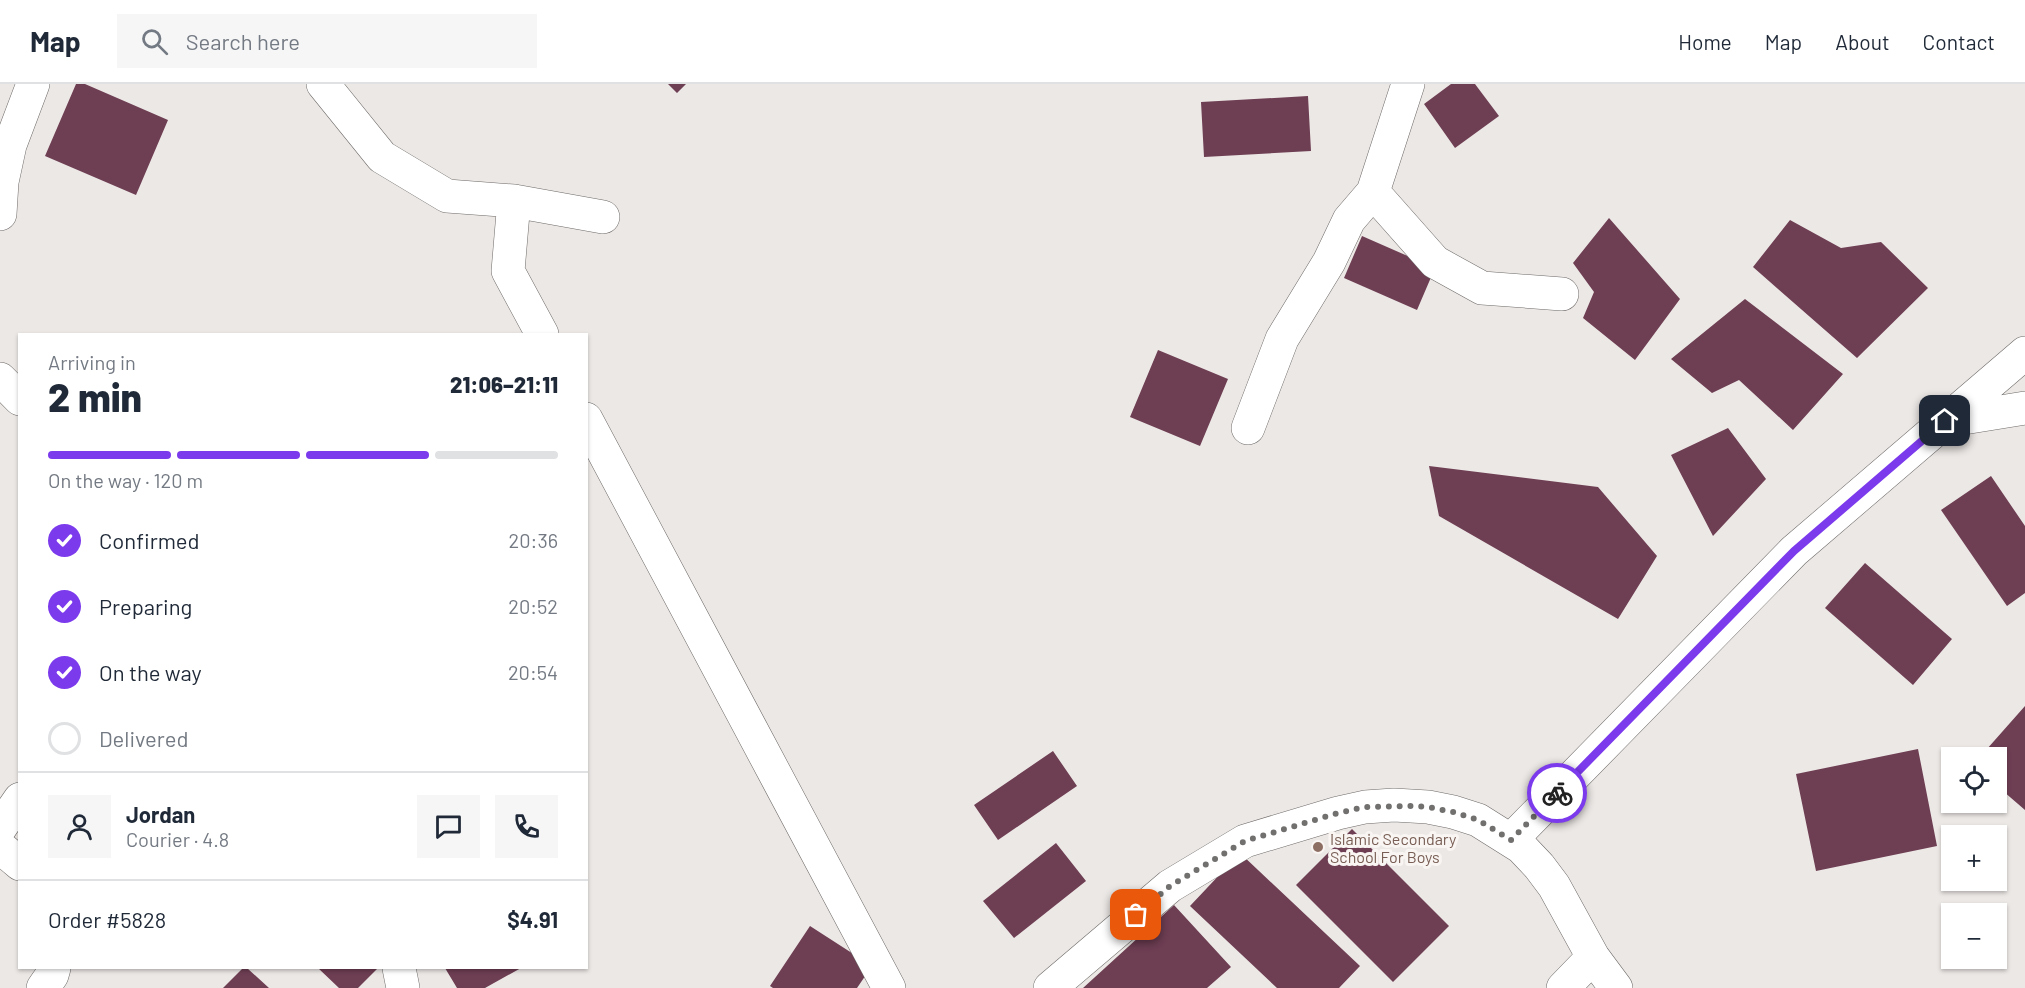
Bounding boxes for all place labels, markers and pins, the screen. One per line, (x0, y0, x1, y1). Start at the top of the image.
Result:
pin (1919, 395, 1970, 446)
place label: Islamic Secondary School For Boys (1330, 829, 1457, 866)
marker: Islamic Secondary School For Boys (1311, 840, 1325, 854)
pin (1110, 889, 1161, 940)

